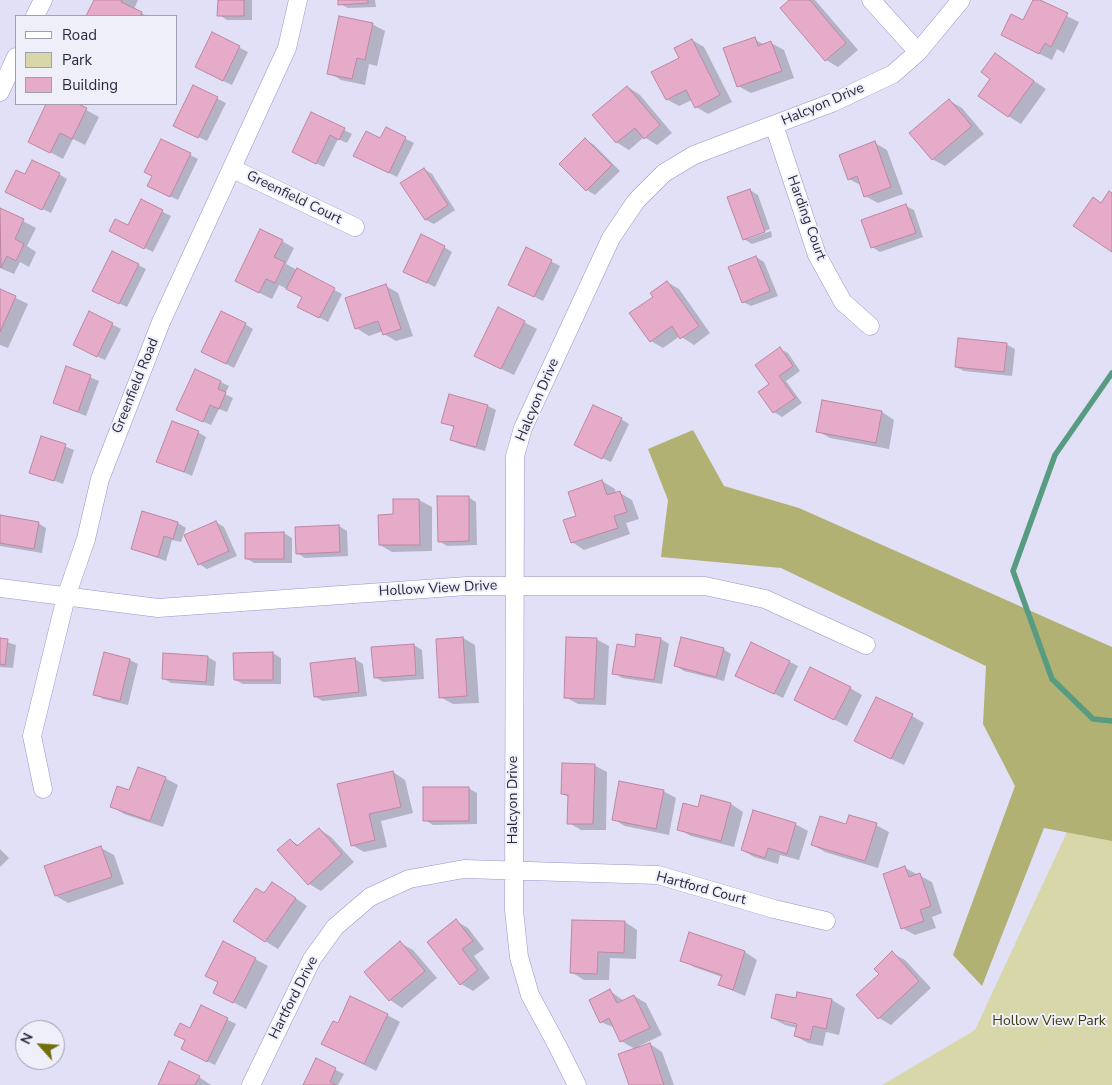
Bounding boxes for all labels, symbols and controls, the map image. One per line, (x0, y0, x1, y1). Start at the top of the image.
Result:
legend (15, 15, 178, 105)
text: Road (62, 25, 97, 45)
text: Park (62, 50, 92, 70)
text: Building (62, 75, 118, 95)
street label: Halcyon Drive (779, 80, 867, 130)
street label: Greenfield Court (244, 168, 344, 228)
street label: Harding Court (783, 173, 829, 263)
street label: Greenfield Road (109, 336, 163, 436)
street label: Halcyon Drive (513, 356, 563, 444)
street label: Hollow View Drive (378, 578, 498, 600)
street label: Halcyon Drive (506, 756, 522, 844)
street label: Hartford Court (654, 869, 748, 909)
street label: Hartford Drive (266, 954, 322, 1042)
park label: Hollow View Park (992, 1014, 1106, 1030)
north arrow (15, 1020, 65, 1070)
text: N (16, 1030, 38, 1048)

